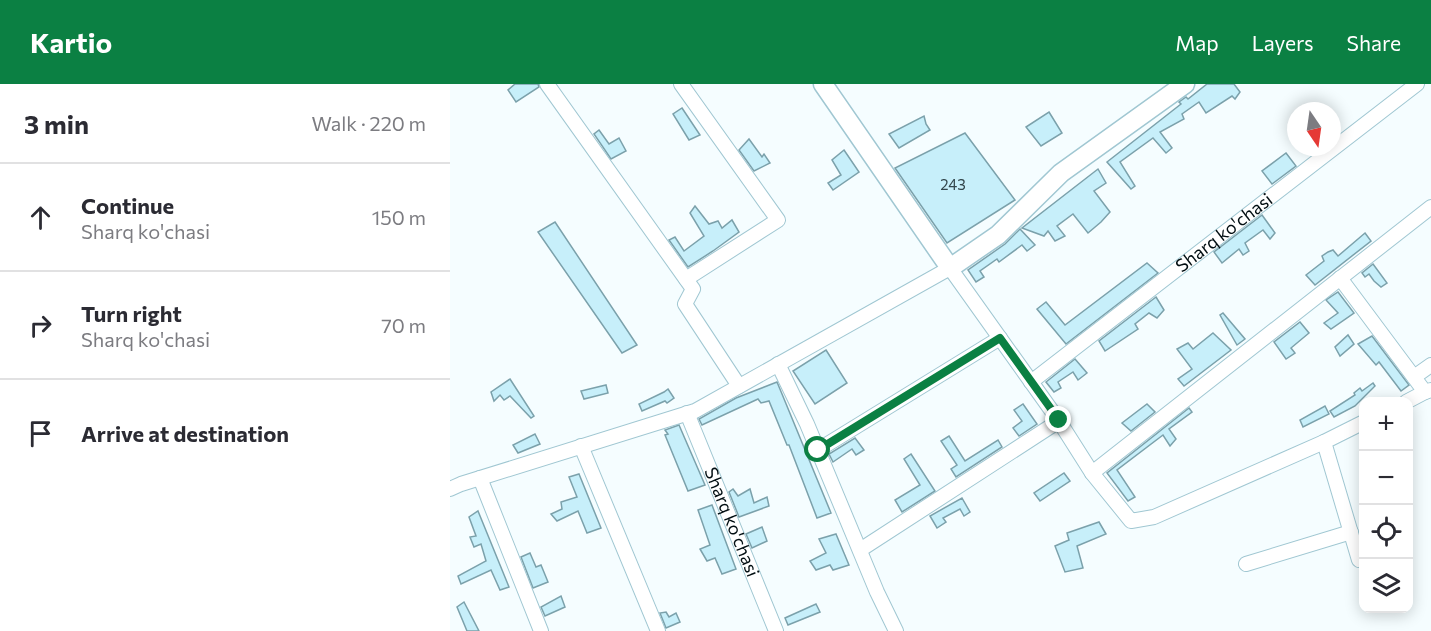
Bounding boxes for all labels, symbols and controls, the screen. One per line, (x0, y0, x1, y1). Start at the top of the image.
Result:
text: Kartio (30, 25, 112, 59)
text: Map (1175, 30, 1219, 55)
text: Layers (1252, 30, 1314, 55)
text: Share (1347, 30, 1401, 55)
north arrow (1287, 102, 1341, 156)
text: 3 min (24, 108, 89, 139)
text: Walk · 220 m (311, 111, 426, 135)
house number: 243 (940, 175, 966, 193)
street label: Sharq ko'chasi (1171, 188, 1276, 276)
text: Continue (81, 192, 174, 219)
icon: ahead (24, 201, 57, 234)
text: 150 m (372, 205, 426, 229)
text: Sharq ko'chasi (81, 219, 210, 243)
text: Turn right (81, 300, 182, 327)
icon: right (24, 309, 57, 342)
text: 70 m (381, 313, 426, 337)
text: Sharq ko'chasi (81, 327, 210, 351)
map controls (1359, 397, 1413, 613)
button: + (1359, 397, 1413, 451)
route end (1045, 406, 1071, 432)
icon: arrive (24, 417, 57, 450)
text: Arrive at destination (81, 420, 289, 447)
route start (804, 436, 830, 462)
button: − (1359, 451, 1413, 505)
street label: Sharq ko'chasi (700, 464, 765, 580)
button: locate (1359, 505, 1413, 559)
button: layers (1359, 559, 1413, 613)

